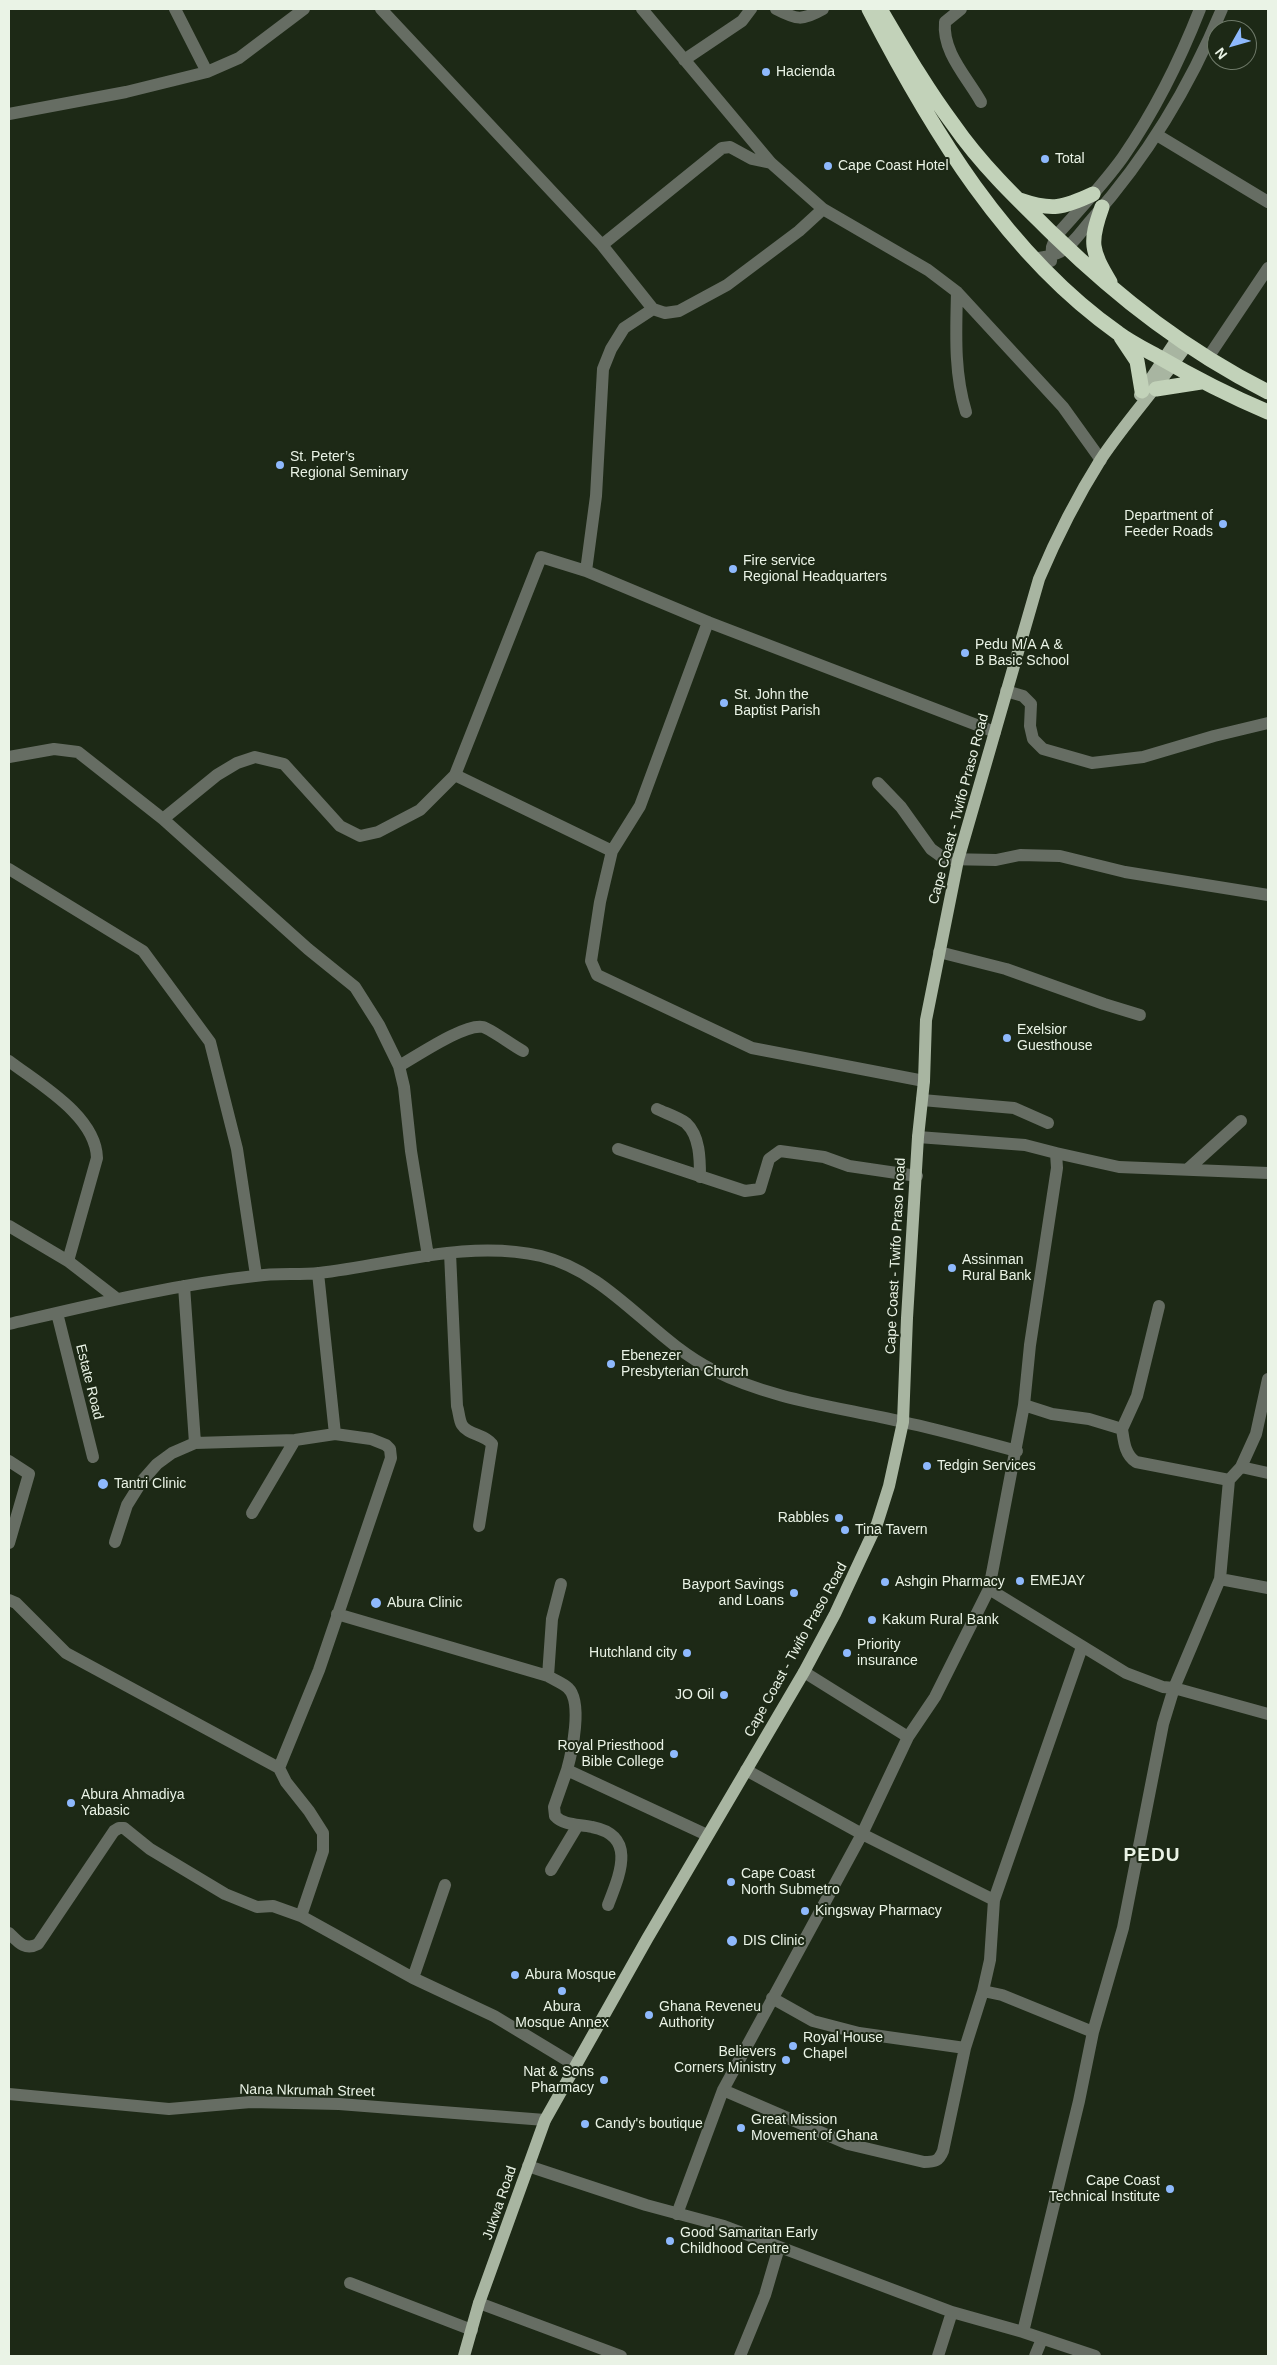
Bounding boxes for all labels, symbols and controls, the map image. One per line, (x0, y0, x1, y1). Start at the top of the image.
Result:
north arrow (1207, 20, 1257, 70)
text: N (1212, 45, 1230, 63)
place label: Hacienda (776, 64, 835, 80)
marker: Hacienda (760, 66, 772, 78)
place label: Total (1055, 151, 1085, 167)
marker: Total (1039, 153, 1051, 165)
place label: Cape Coast Hotel (838, 158, 949, 174)
marker: Cape Coast Hotel (822, 160, 834, 172)
place label: St. Peter’s Regional Seminary (290, 449, 408, 482)
marker: St. Peter’s Regional Seminary (274, 459, 286, 471)
place label: Department of Feeder Roads (1124, 508, 1213, 540)
marker: Department of Feeder Roads (1217, 518, 1229, 530)
place label: Fire service Regional Headquarters (743, 553, 887, 586)
marker: Fire service Regional Headquarters (727, 563, 739, 575)
place label: Pedu M/A A & B Basic School (975, 637, 1069, 670)
marker: Pedu M/A A & B Basic School (959, 647, 971, 659)
place label: St. John the Baptist Parish (734, 687, 820, 720)
marker: St. John the Baptist Parish (718, 697, 730, 709)
street label: Cape Coast - Twifo Praso Road (925, 712, 993, 906)
place label: Exelsior Guesthouse (1017, 1022, 1092, 1054)
marker: Exelsior Guesthouse (1001, 1032, 1013, 1044)
street label: Cape Coast - Twifo Praso Road (882, 1157, 910, 1355)
place label: Assinman Rural Bank (962, 1252, 1031, 1284)
marker: Assinman Rural Bank (946, 1262, 958, 1274)
street label: Estate Road (72, 1343, 106, 1421)
place label: Ebenezer Presbyterian Church (621, 1348, 749, 1380)
marker: Ebenezer Presbyterian Church (605, 1358, 617, 1370)
place label: Tedgin Services (937, 1458, 1036, 1474)
marker: Tedgin Services (921, 1460, 933, 1472)
place label: Tantri Clinic (114, 1476, 186, 1492)
marker: Tantri Clinic (96, 1477, 110, 1491)
place label: Rabbles (778, 1510, 829, 1526)
marker: Rabbles (833, 1512, 845, 1524)
place label: Tina Tavern (855, 1522, 928, 1538)
marker: Tina Tavern (839, 1524, 851, 1536)
street label: Cape Coast - Twifo Praso Road (741, 1560, 851, 1740)
place label: EMEJAY (1030, 1573, 1085, 1589)
place label: Ashgin Pharmacy (895, 1574, 1005, 1590)
marker: EMEJAY (1014, 1575, 1026, 1587)
marker: Ashgin Pharmacy (879, 1576, 891, 1588)
place label: Bayport Savings and Loans (682, 1577, 784, 1610)
marker: Bayport Savings and Loans (788, 1587, 800, 1599)
place label: Abura Clinic (387, 1595, 462, 1611)
marker: Abura Clinic (369, 1596, 383, 1610)
place label: Kakum Rural Bank (882, 1612, 999, 1628)
marker: Kakum Rural Bank (866, 1614, 878, 1626)
place label: Priority insurance (857, 1637, 918, 1670)
place label: Hutchland city (589, 1645, 677, 1661)
marker: Hutchland city (681, 1647, 693, 1659)
marker: Priority insurance (841, 1647, 853, 1659)
place label: JO Oil (675, 1687, 714, 1703)
marker: JO Oil (718, 1689, 730, 1701)
place label: Royal Priesthood Bible College (557, 1738, 664, 1770)
marker: Royal Priesthood Bible College (668, 1748, 680, 1760)
place label: Abura Ahmadiya Yabasic (81, 1787, 185, 1820)
marker: Abura Ahmadiya Yabasic (65, 1797, 77, 1809)
district label: PEDU (1123, 1845, 1181, 1867)
place label: Cape Coast North Submetro (741, 1866, 840, 1898)
marker: Cape Coast North Submetro (725, 1876, 737, 1888)
place label: Kingsway Pharmacy (815, 1903, 942, 1919)
marker: Kingsway Pharmacy (799, 1905, 811, 1917)
place label: DIS Clinic (743, 1933, 804, 1949)
marker: DIS Clinic (725, 1934, 739, 1948)
place label: Abura Mosque (525, 1967, 616, 1983)
marker: Abura Mosque (509, 1969, 521, 1981)
marker: Abura Mosque Annex (556, 1985, 568, 1997)
place label: Abura Mosque Annex (515, 1999, 609, 2031)
place label: Ghana Reveneu Authority (659, 1999, 761, 2031)
marker: Ghana Reveneu Authority (643, 2009, 655, 2021)
place label: Royal House Chapel (803, 2030, 883, 2062)
marker: Royal House Chapel (787, 2040, 799, 2052)
place label: Believers Corners Ministry (674, 2044, 776, 2076)
marker: Believers Corners Ministry (780, 2054, 792, 2066)
place label: Nat & Sons Pharmacy (523, 2064, 594, 2096)
marker: Nat & Sons Pharmacy (598, 2074, 610, 2086)
street label: Nana Nkrumah Street (239, 2081, 375, 2101)
place label: Great Mission Movement of Ghana (751, 2112, 878, 2144)
place label: Candy's boutique (595, 2116, 703, 2132)
marker: Candy's boutique (579, 2118, 591, 2130)
marker: Great Mission Movement of Ghana (735, 2122, 747, 2134)
street label: Jukwa Road (480, 2164, 520, 2242)
place label: Cape Coast Technical Institute (1049, 2173, 1160, 2206)
marker: Cape Coast Technical Institute (1164, 2183, 1176, 2195)
place label: Good Samaritan Early Childhood Centre (680, 2225, 818, 2258)
marker: Good Samaritan Early Childhood Centre (664, 2235, 676, 2247)

